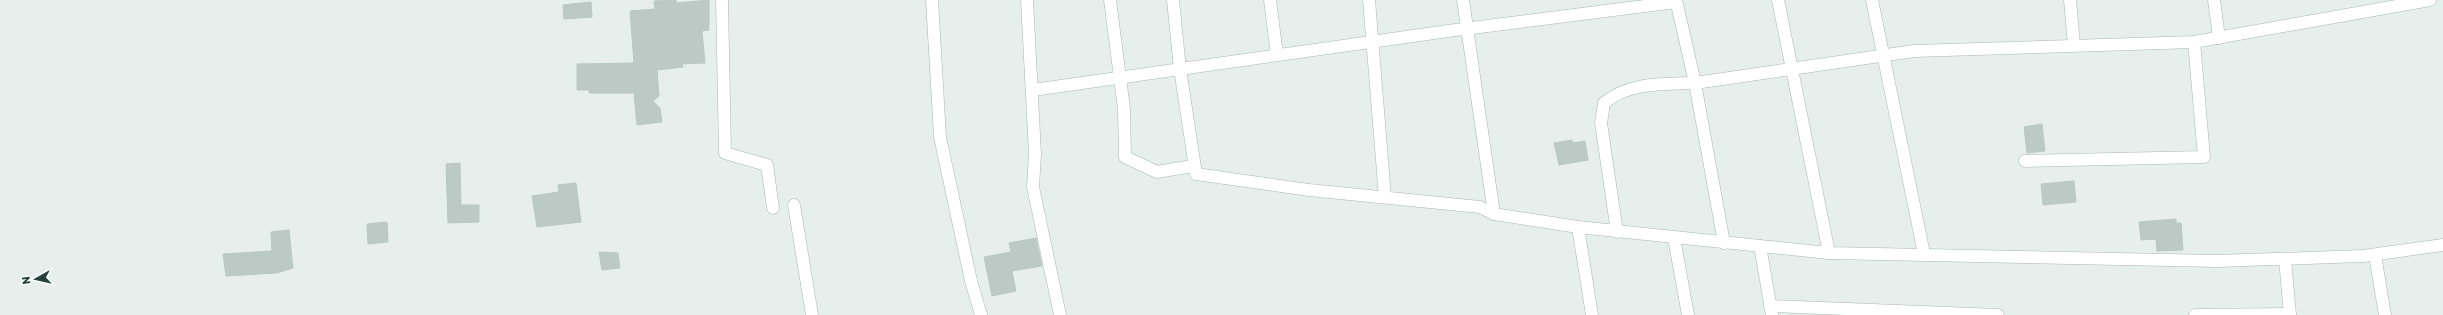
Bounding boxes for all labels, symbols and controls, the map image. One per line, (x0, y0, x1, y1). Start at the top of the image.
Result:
north arrow (16, 259, 56, 299)
text: N (20, 275, 34, 285)

